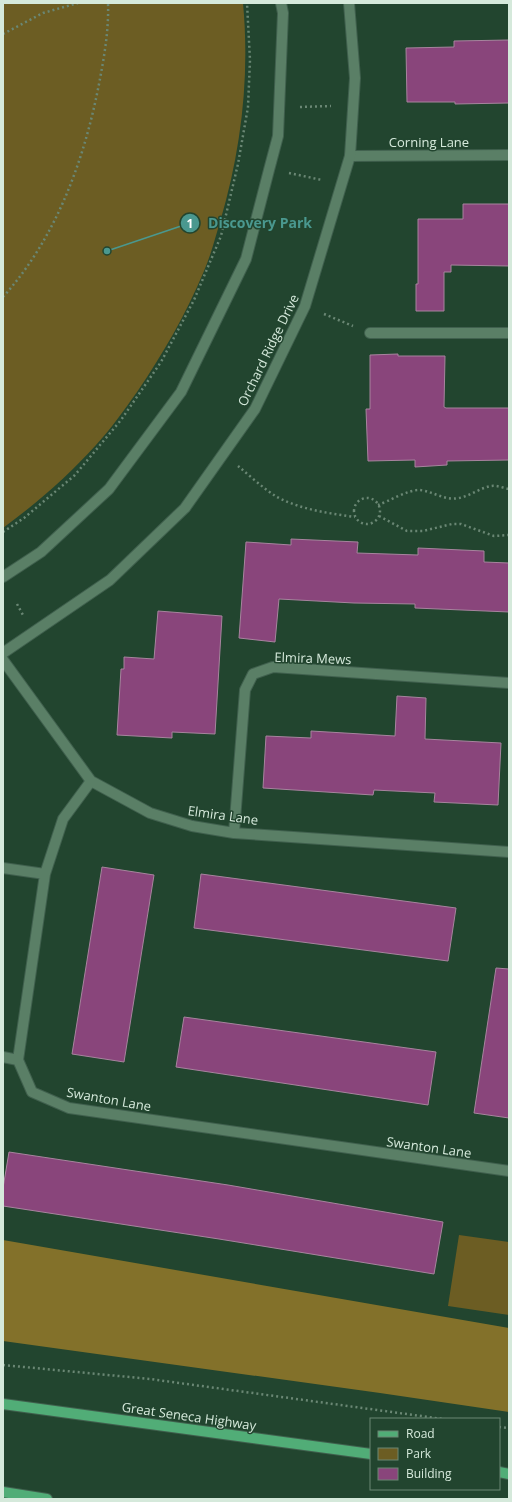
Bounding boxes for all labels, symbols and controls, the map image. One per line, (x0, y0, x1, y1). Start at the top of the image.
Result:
street label: Corning Lane (389, 133, 469, 151)
callout: Discovery Park (180, 210, 320, 236)
text: Discovery Park (208, 213, 312, 232)
text: 1 (187, 215, 193, 232)
street label: Orchard Ridge Drive (233, 291, 303, 409)
street label: Elmira Mews (274, 648, 352, 668)
street label: Elmira Lane (187, 801, 259, 829)
street label: Swanton Lane (65, 1083, 153, 1115)
street label: Swanton Lane (385, 1132, 473, 1162)
street label: Great Seneca Highway (121, 1398, 258, 1434)
legend (370, 1418, 500, 1490)
text: Road (406, 1425, 435, 1442)
text: Park (406, 1445, 432, 1462)
text: Building (406, 1465, 452, 1482)

